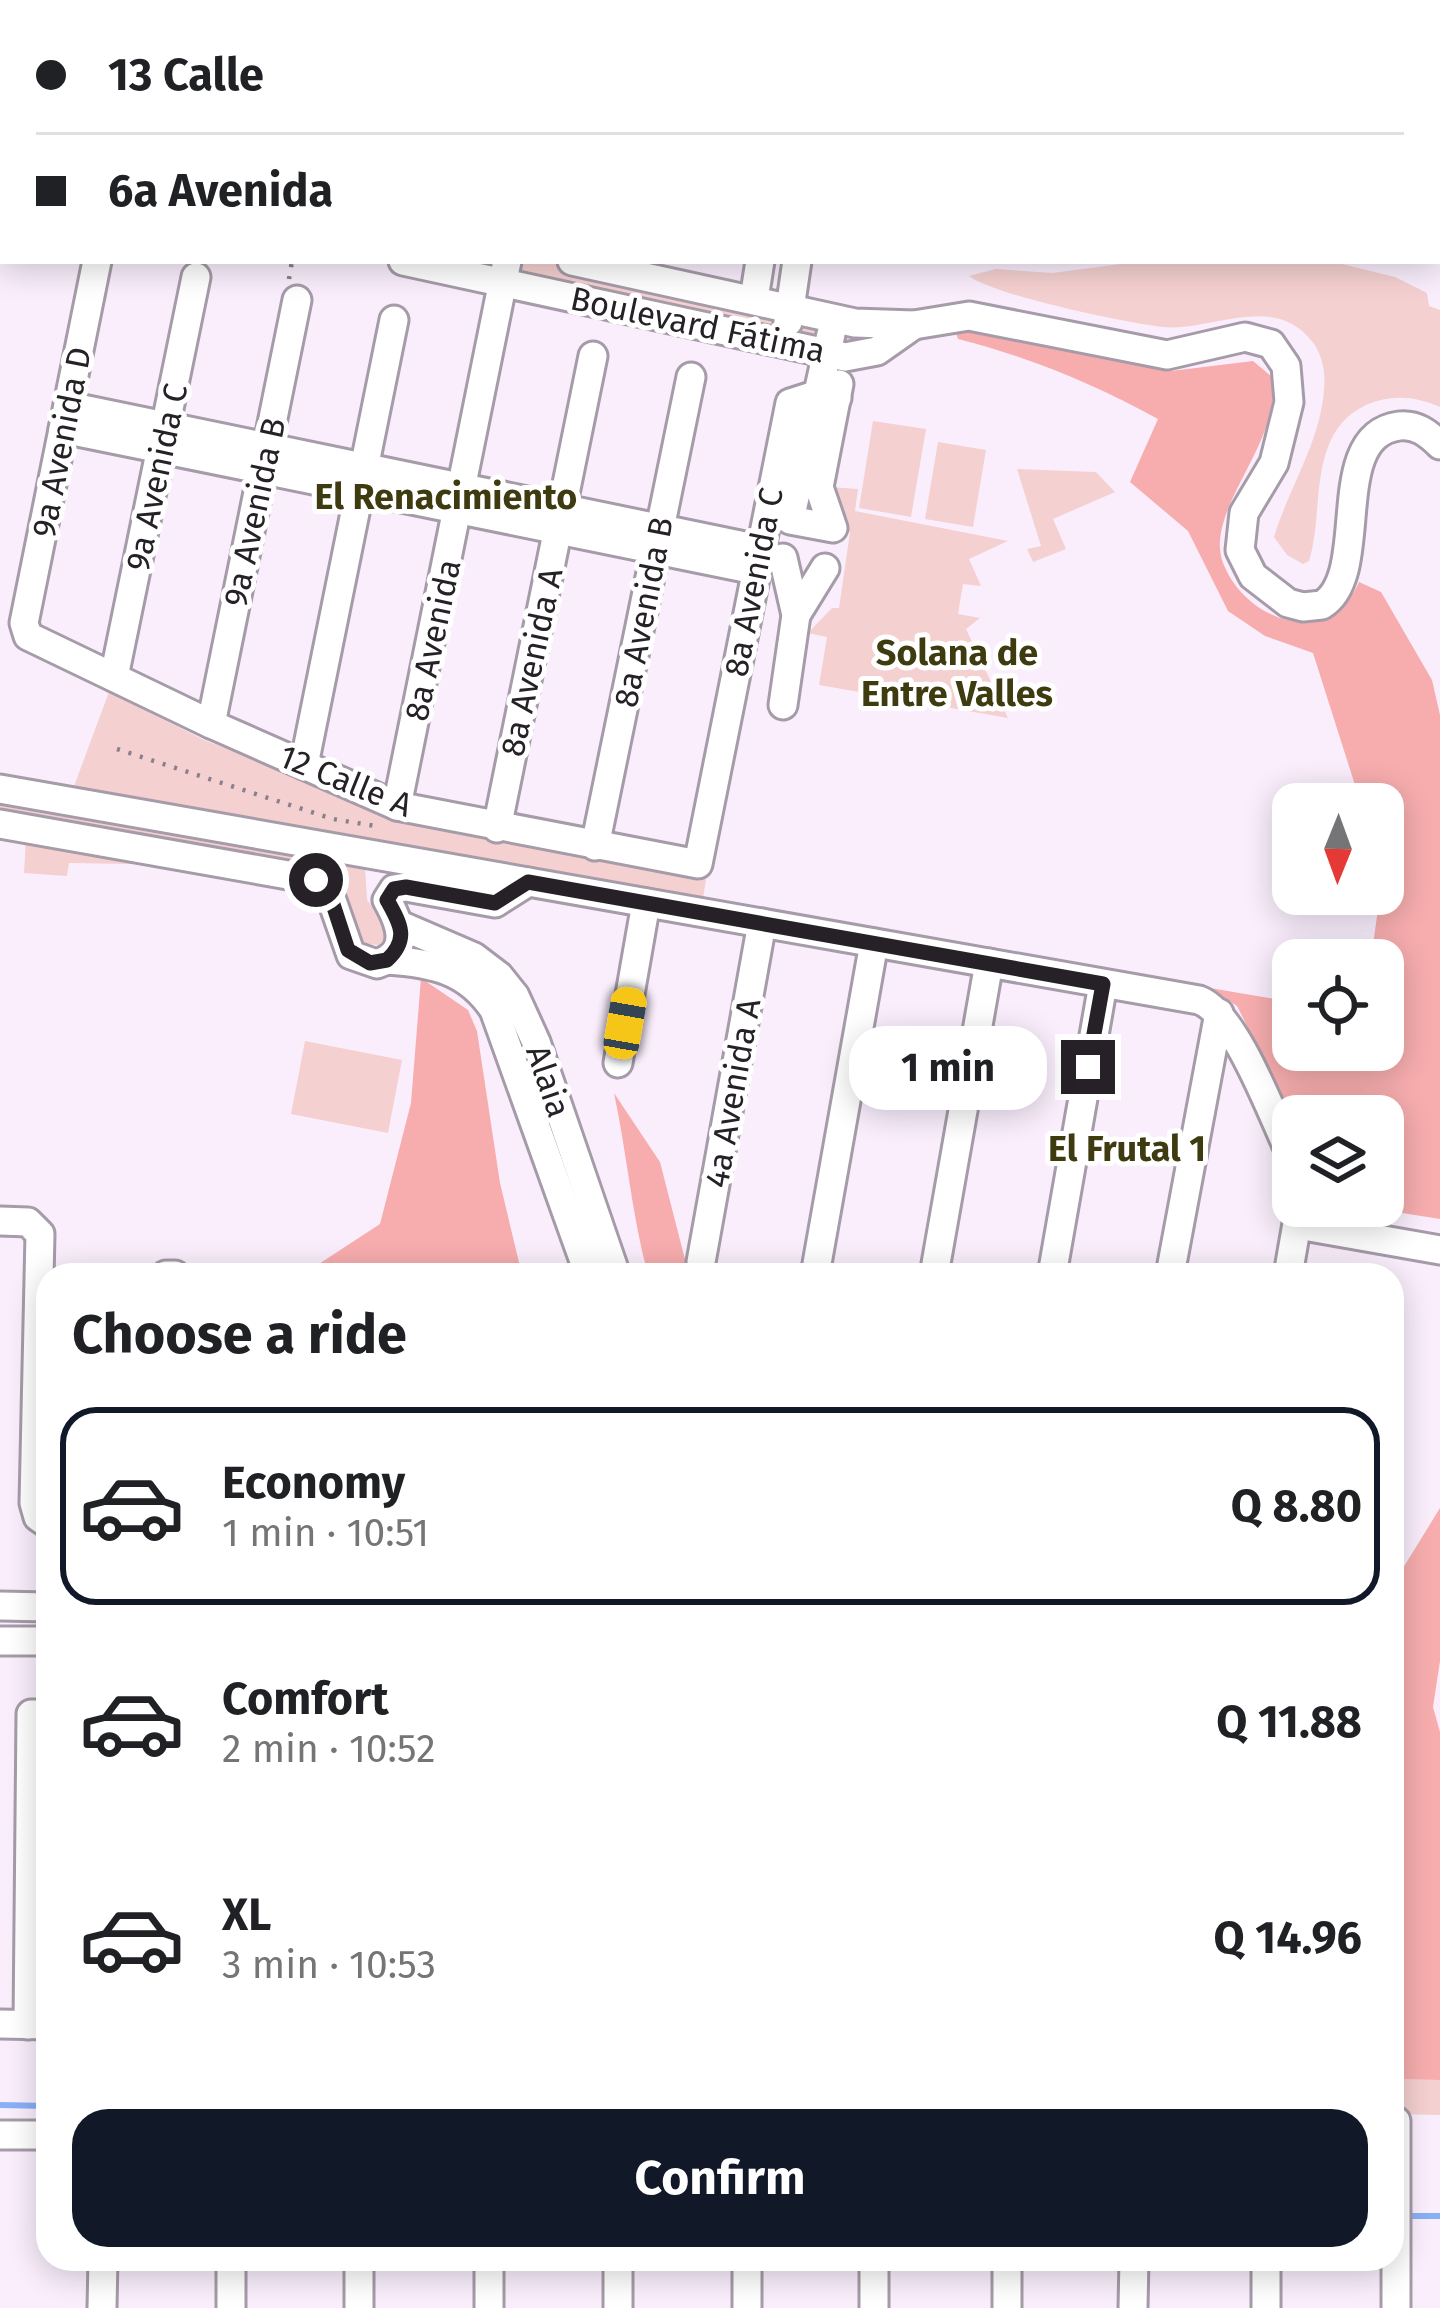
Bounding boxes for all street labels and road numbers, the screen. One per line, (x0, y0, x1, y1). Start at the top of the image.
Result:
street label: Boulevard Fátima (567, 278, 829, 372)
street label: 9a Avenida D (24, 344, 100, 541)
street label: 9a Avenida C (118, 380, 196, 574)
street label: 9a Avenida B (215, 414, 294, 610)
street label: 8a Avenida C (716, 484, 792, 680)
street label: 8a Avenida B (606, 514, 682, 711)
street label: 8a Avenida (396, 556, 470, 725)
street label: 8a Avenida A (492, 564, 572, 760)
street label: 12 Calle A (273, 736, 418, 826)
street label: 4a Avenida A (697, 995, 769, 1191)
street label: Alaia (517, 1040, 579, 1123)

